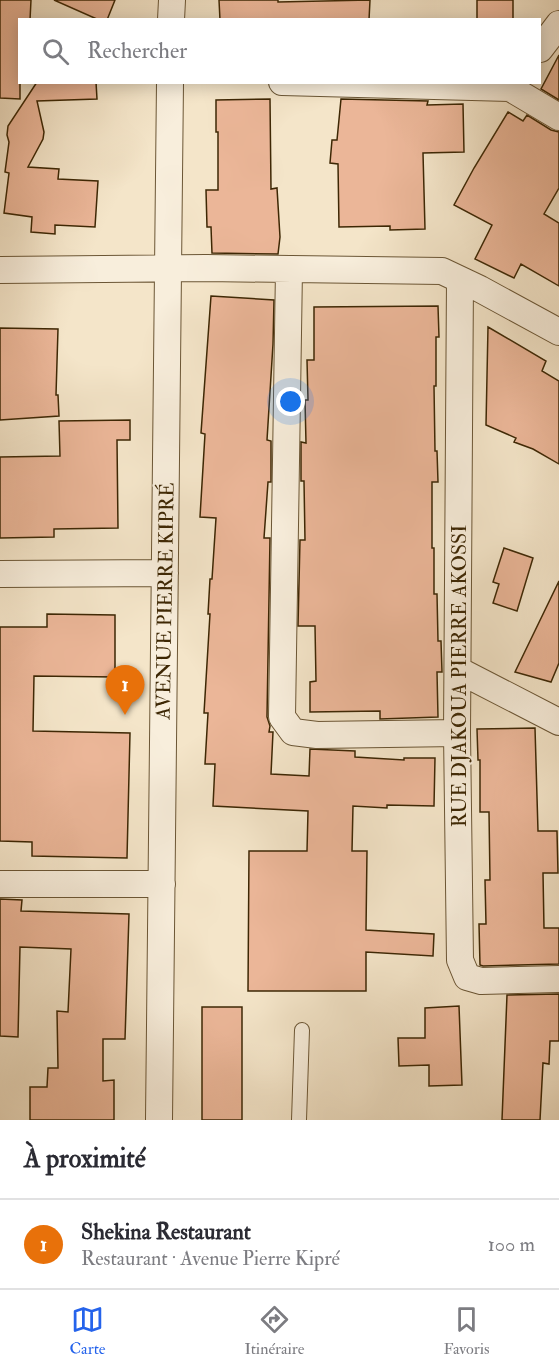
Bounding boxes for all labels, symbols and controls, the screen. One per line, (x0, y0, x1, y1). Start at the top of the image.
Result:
search box (18, 18, 541, 84)
icon: search (39, 35, 72, 68)
text: Rechercher (87, 37, 187, 65)
your location (276, 387, 305, 416)
street label: AVENUE PIERRE KIPRÉ (149, 482, 180, 721)
street label: RUE DJAKOUA PIERRE AKOSSI (447, 525, 472, 827)
pin: 1 (106, 666, 144, 715)
text: À proximité (24, 1143, 146, 1175)
text: Shekina Restaurant (81, 1218, 251, 1246)
text: 1 (40, 1232, 47, 1257)
text: 100 m (488, 1232, 535, 1257)
text: Restaurant · Avenue Pierre Kipré (81, 1246, 340, 1271)
tab: Carte (69, 1303, 106, 1359)
tab: Itinéraire (244, 1303, 304, 1359)
tab: Favoris (443, 1303, 490, 1359)

